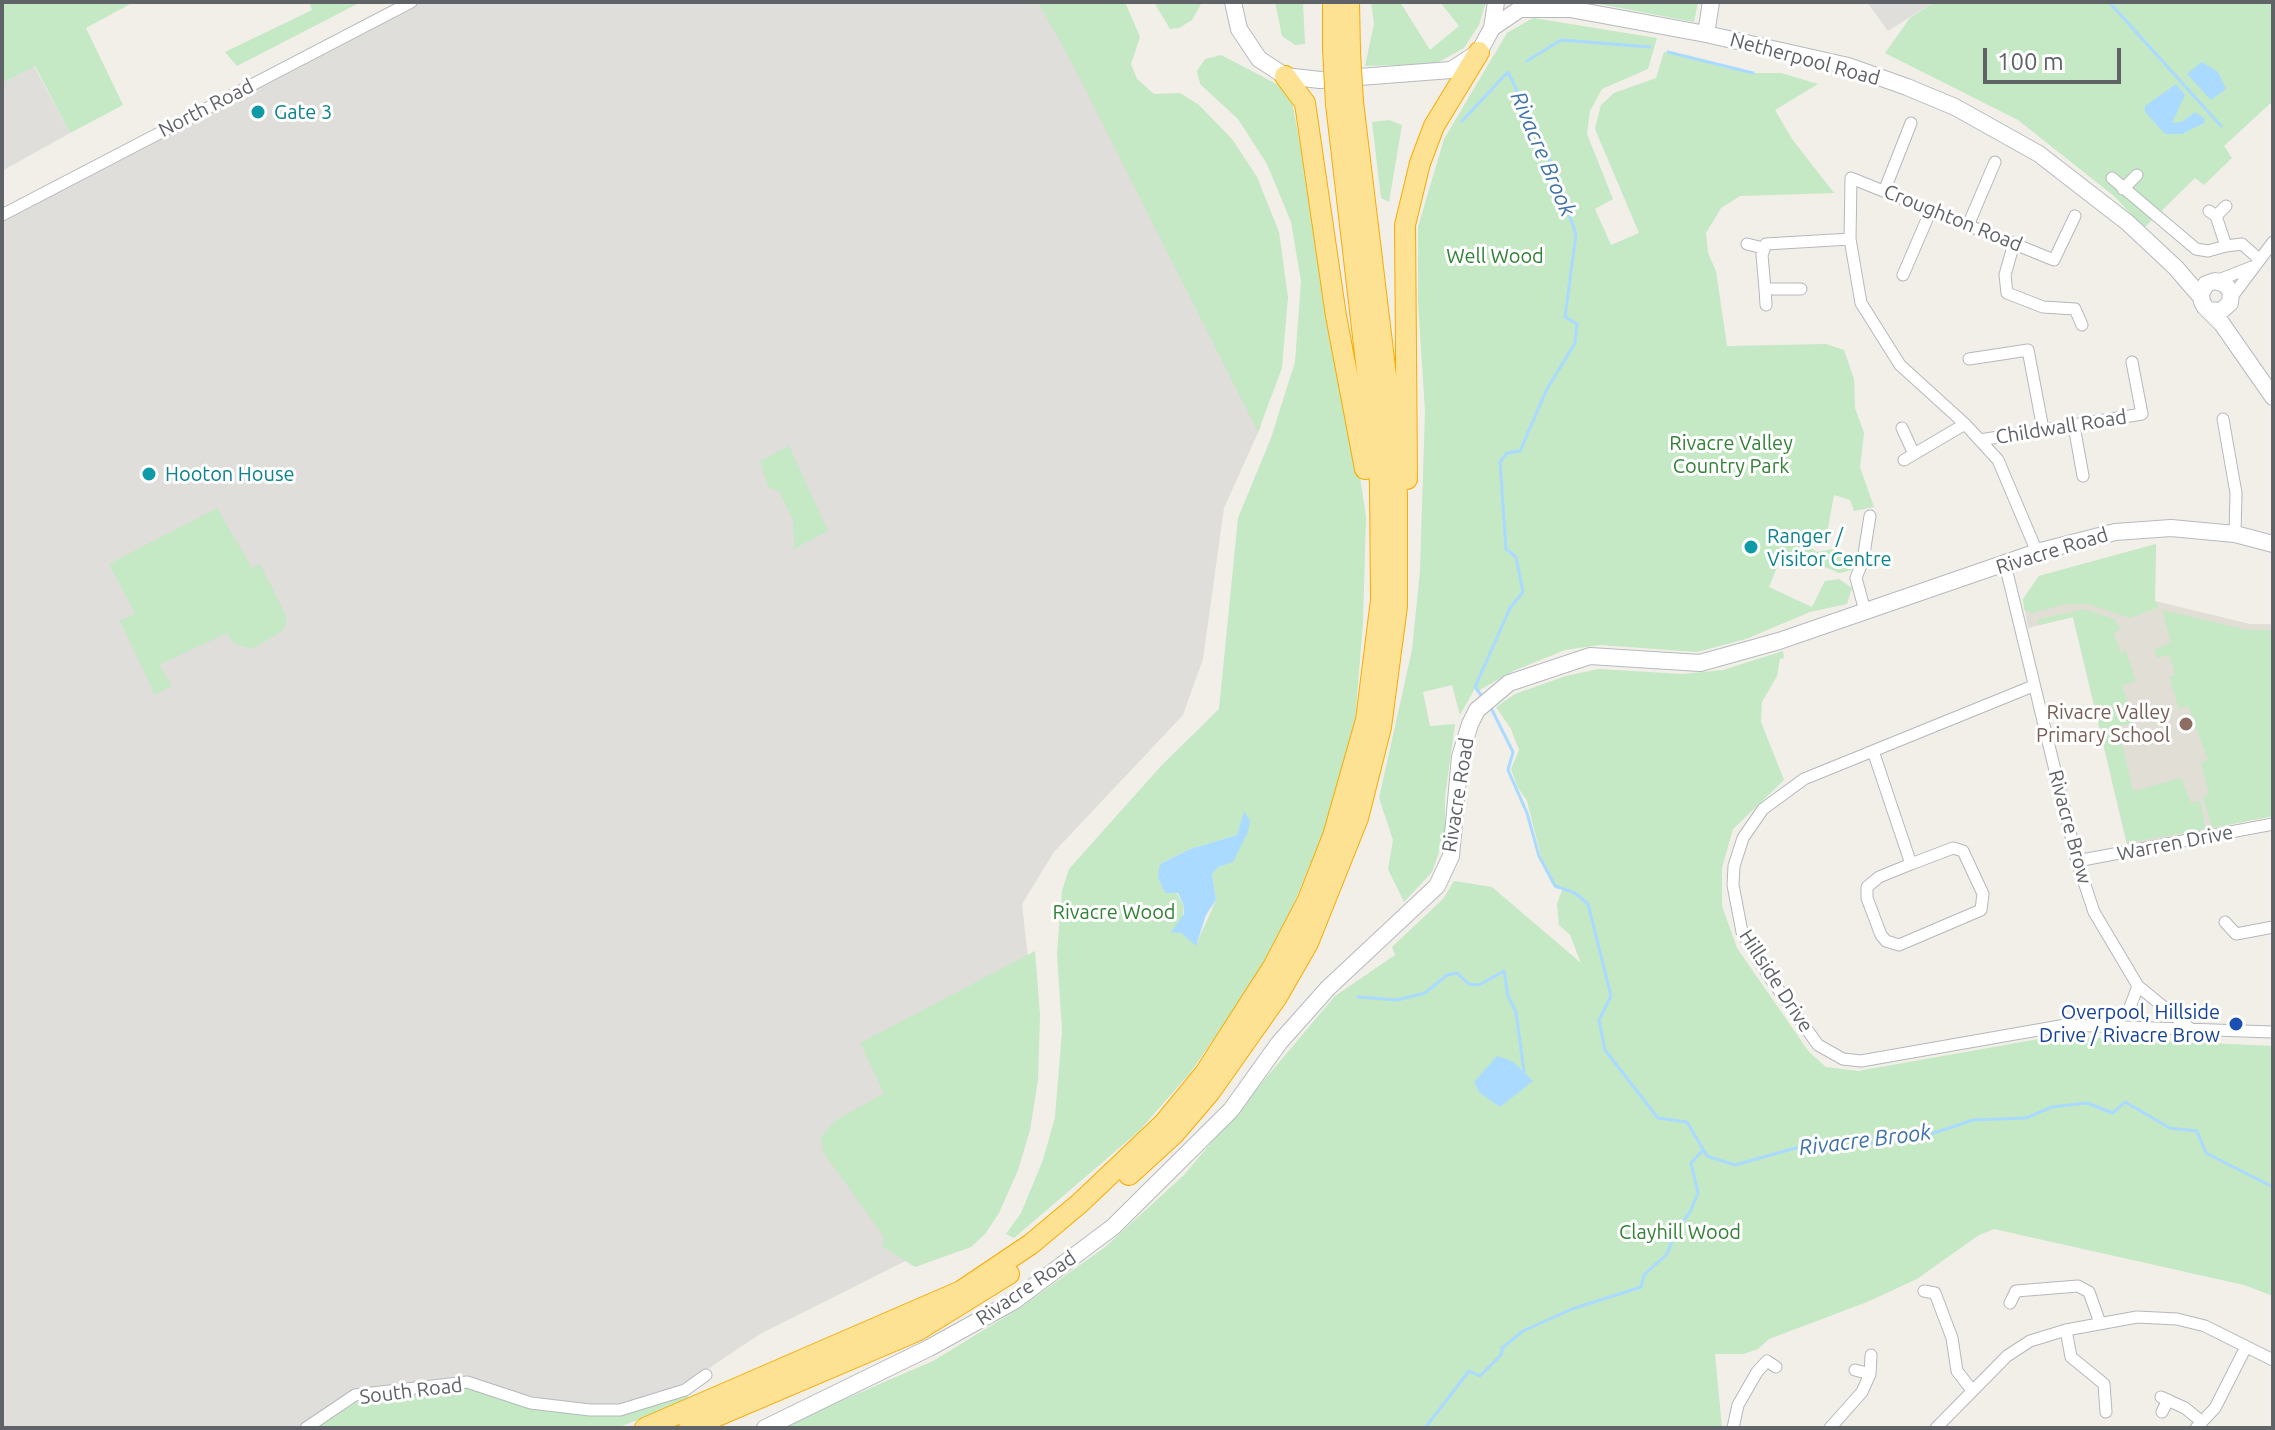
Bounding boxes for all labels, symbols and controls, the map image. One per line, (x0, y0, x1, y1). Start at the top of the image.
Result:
street label: Netherpool Road (1727, 27, 1883, 91)
scale bar (1987, 32, 2125, 82)
text: 100 m (1997, 48, 2064, 75)
street label: North Road (154, 74, 258, 142)
water label: Rivacre Brook (1505, 88, 1581, 220)
place label: Gate 3 (274, 100, 332, 124)
marker: Gate 3 (249, 103, 267, 121)
street label: Croughton Road (1880, 179, 2026, 257)
park label: Well Wood (1446, 244, 1544, 268)
street label: Childwall Road (1994, 405, 2128, 449)
park label: Rivacre Valley Country Park (1669, 431, 1793, 478)
place label: Hooton House (165, 462, 295, 486)
marker: Hooton House (140, 465, 158, 483)
street label: Rivacre Road (1993, 523, 2111, 579)
place label: Ranger / Visitor Centre (1767, 524, 1892, 571)
marker: Ranger / Visitor Centre (1742, 538, 1760, 556)
place label: Rivacre Valley Primary School (2036, 700, 2170, 747)
marker: Rivacre Valley Primary School (2177, 715, 2195, 733)
street label: Rivacre Road (1437, 736, 1479, 854)
street label: Rivacre Brow (2043, 767, 2097, 887)
street label: Warren Drive (2115, 820, 2235, 866)
park label: Rivacre Wood (1052, 900, 1176, 924)
street label: Hillside Drive (1734, 925, 1818, 1037)
place label: Overpool, Hillside Drive / Rivacre Brow (2039, 1000, 2220, 1047)
marker: Overpool, Hillside Drive / Rivacre Brow (2227, 1015, 2245, 1033)
water label: Rivacre Brook (1797, 1119, 1933, 1161)
park label: Clayhill Wood (1619, 1220, 1741, 1244)
street label: Rivacre Road (971, 1246, 1081, 1330)
street label: South Road (358, 1373, 464, 1409)

